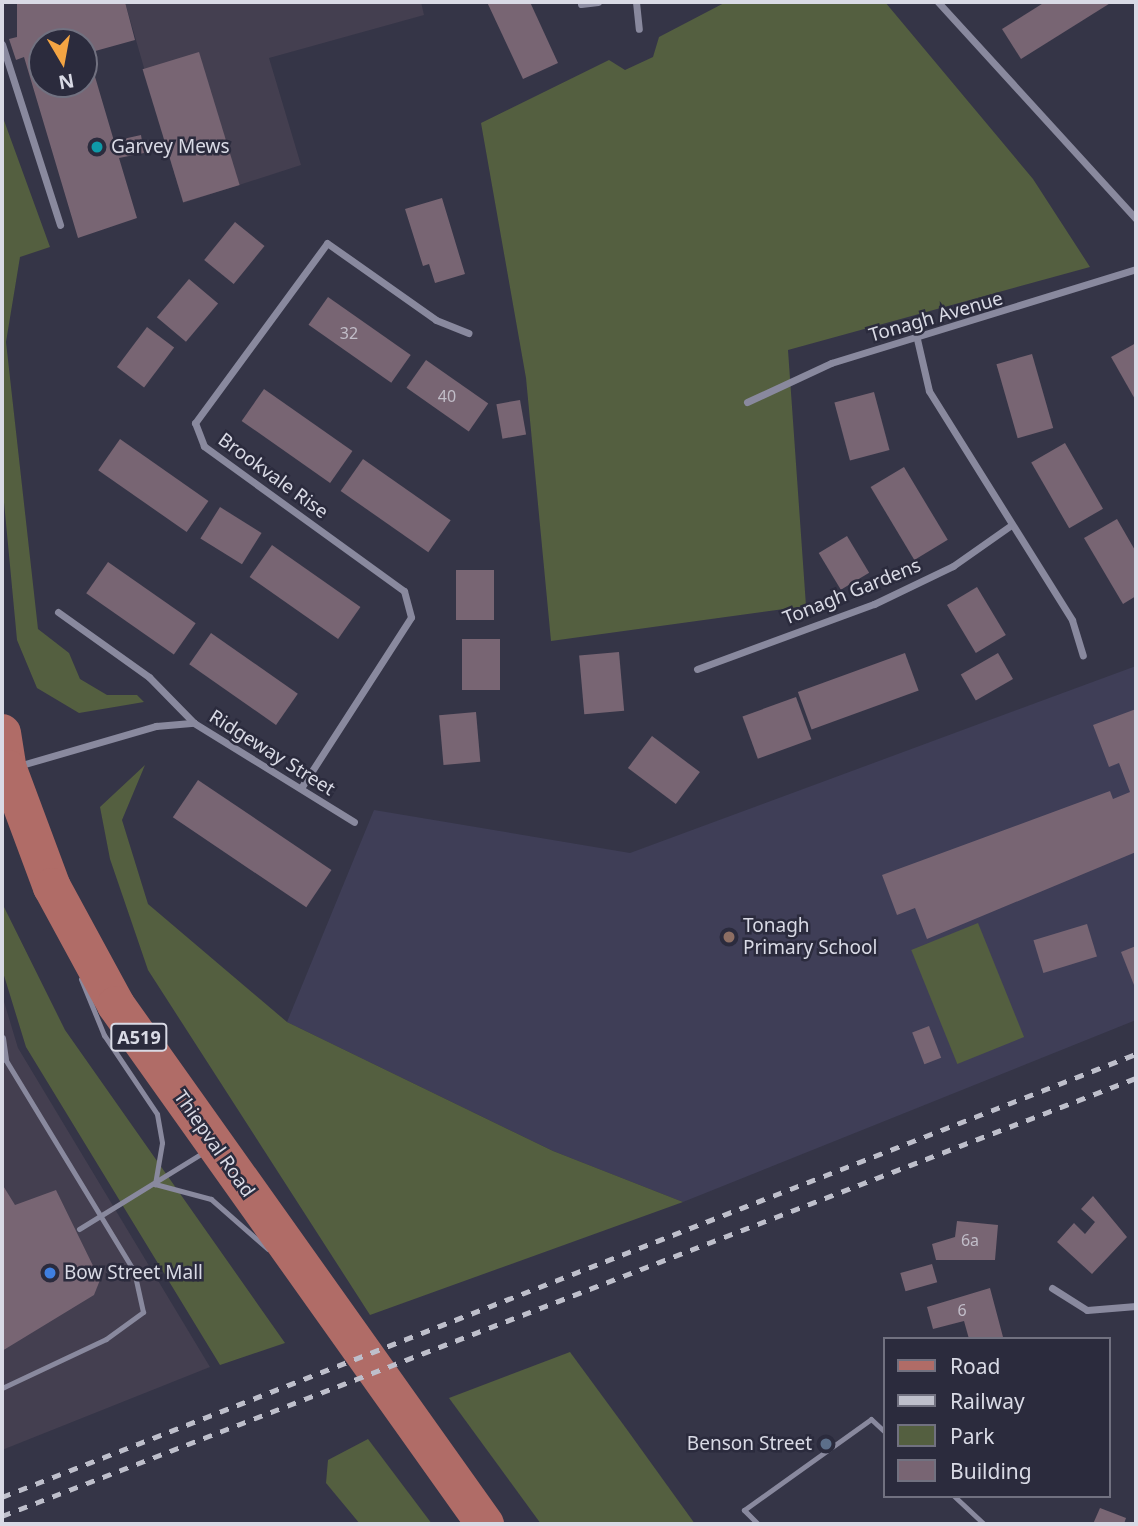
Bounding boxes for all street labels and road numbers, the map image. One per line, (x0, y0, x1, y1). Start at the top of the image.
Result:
street label: Tonagh Avenue (866, 287, 1006, 347)
street label: Brookvale Rise (214, 428, 332, 524)
street label: Tonagh Gardens (780, 554, 924, 630)
street label: Ridgeway Street (205, 705, 339, 801)
road number: A519 (109, 1022, 169, 1052)
street label: Thiepval Road (169, 1086, 259, 1202)

